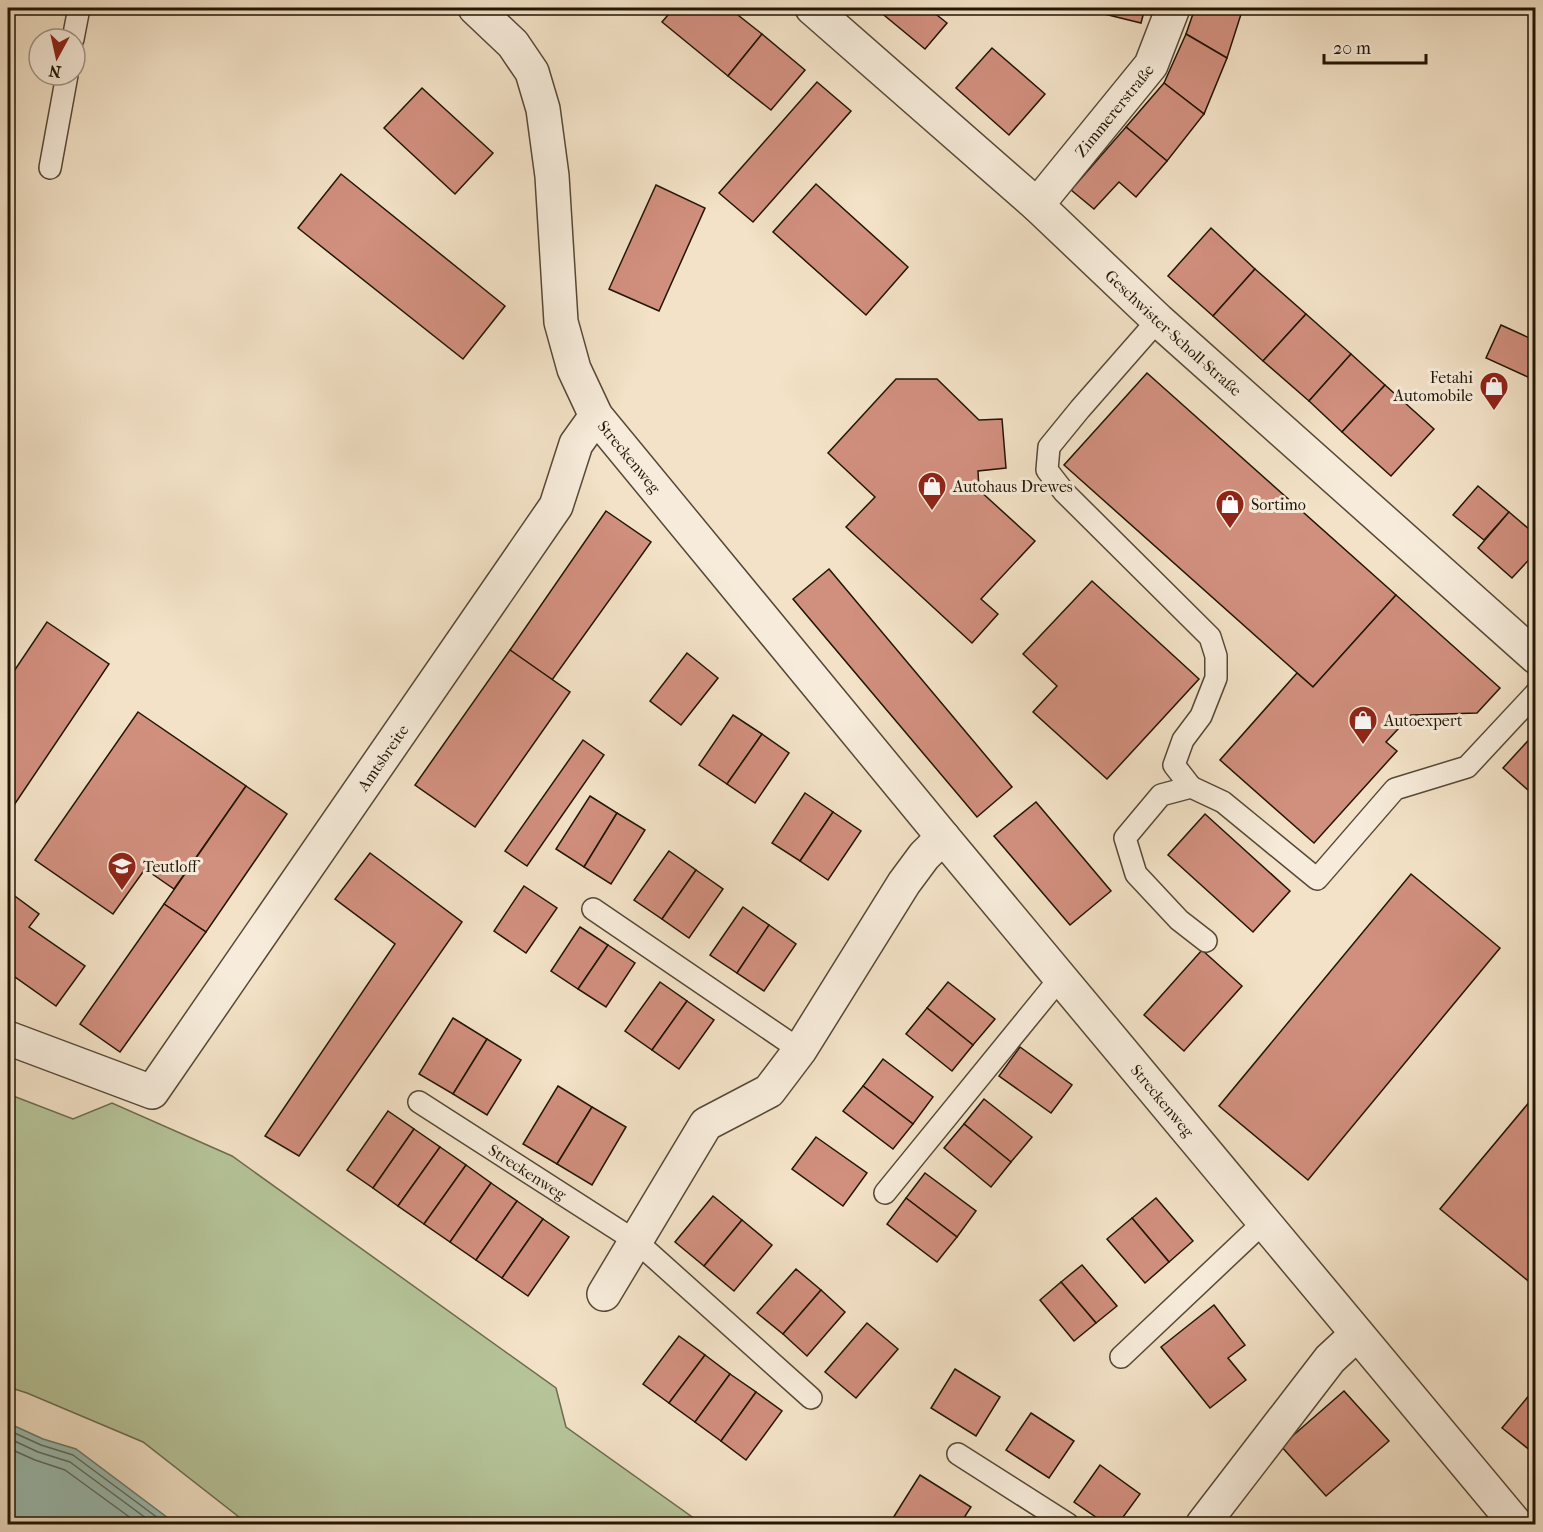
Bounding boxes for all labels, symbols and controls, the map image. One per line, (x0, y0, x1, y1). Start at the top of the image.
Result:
north arrow (27, 27, 87, 87)
scale bar (1324, 27, 1426, 65)
text: 20 m (1333, 38, 1371, 59)
street label: Zimmererstraße (1071, 60, 1157, 161)
text: N (47, 61, 62, 82)
street label: Geschwister-Scholl-Straße (1101, 266, 1246, 400)
place label: Fetahi Automobile (1393, 368, 1473, 405)
shop icon: Fetahi Automobile (1478, 370, 1510, 412)
street label: Streckenweg (594, 416, 665, 497)
shop icon: Autohaus Drewes (916, 470, 948, 512)
place label: Autohaus Drewes (952, 477, 1073, 496)
shop icon: Sortimo (1214, 488, 1246, 530)
place label: Sortimo (1251, 495, 1306, 514)
shop icon: Autoexpert (1347, 704, 1379, 746)
place label: Autoexpert (1383, 711, 1463, 730)
street label: Amtsbreite (352, 721, 412, 795)
school or university icon: Teutloff (106, 850, 138, 892)
place label: Teutloff (143, 857, 200, 876)
street label: Streckenweg (1127, 1060, 1199, 1141)
street label: Streckenweg (485, 1140, 570, 1204)

